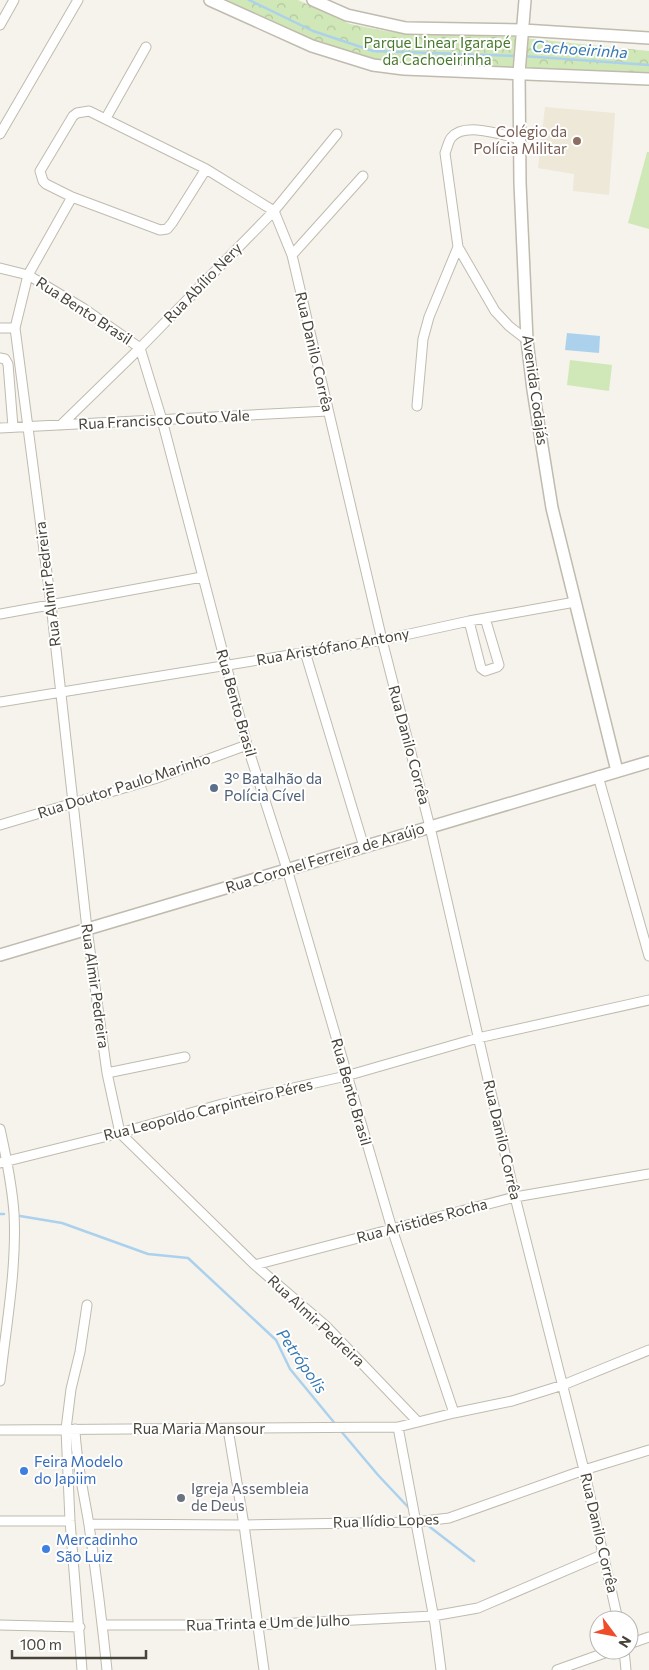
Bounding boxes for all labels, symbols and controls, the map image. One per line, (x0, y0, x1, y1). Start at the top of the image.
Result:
park label: Parque Linear Igarapé da Cachoeirinha (363, 33, 511, 68)
water label: Cachoeirinha (532, 36, 628, 61)
place label: Colégio da Polícia Militar (473, 122, 567, 157)
marker: Colégio da Polícia Militar (571, 135, 583, 147)
street label: Rua Abílio Nery (159, 238, 245, 326)
street label: Rua Bento Brasil (33, 272, 136, 348)
street label: Rua Danilo Corrêa (292, 290, 338, 414)
street label: Avenida Codajás (519, 334, 553, 446)
street label: Rua Francisco Couto Vale (78, 406, 250, 432)
street label: Rua Almir Pedreira (30, 521, 64, 648)
street label: Rua Aristófano Antony (255, 624, 411, 668)
street label: Rua Bento Brasil (213, 647, 261, 759)
street label: Rua Danilo Corrêa (385, 683, 435, 806)
street label: Rua Doutor Paulo Marinho (35, 749, 212, 822)
place label: 3º Batalhão da Polícia Cível (224, 769, 322, 804)
marker: 3º Batalhão da Polícia Cível (208, 782, 220, 794)
street label: Rua Coronel Ferreira de Araújo (223, 818, 426, 896)
street label: Rua Almir Pedreira (78, 922, 114, 1049)
street label: Rua Bento Brasil (328, 1036, 376, 1148)
street label: Rua Leopoldo Carpinteiro Péres (101, 1074, 314, 1144)
street label: Rua Danilo Corrêa (480, 1078, 526, 1202)
street label: Rua Aristides Rocha (354, 1194, 489, 1246)
street label: Rua Almir Pedreira (264, 1271, 369, 1370)
water label: Petrópolis (273, 1325, 332, 1397)
street label: Rua Maria Mansour (133, 1419, 265, 1437)
place label: Feira Modelo do Japiim (34, 1452, 123, 1487)
marker: Feira Modelo do Japiim (18, 1465, 30, 1477)
street label: Rua Danilo Corrêa (577, 1471, 623, 1595)
place label: Igreja Assembleia de Deus (191, 1479, 309, 1514)
marker: Igreja Assembleia de Deus (175, 1492, 187, 1504)
street label: Rua Ilídio Lopes (332, 1509, 440, 1531)
place label: Mercadinho São Luiz (56, 1530, 138, 1565)
marker: Mercadinho São Luiz (40, 1543, 52, 1555)
street label: Rua Trinta e Um de Julho (186, 1610, 350, 1634)
north arrow (589, 1610, 639, 1660)
scale bar (12, 1628, 146, 1660)
text: N (615, 1633, 635, 1651)
text: 100 m (20, 1635, 62, 1653)

